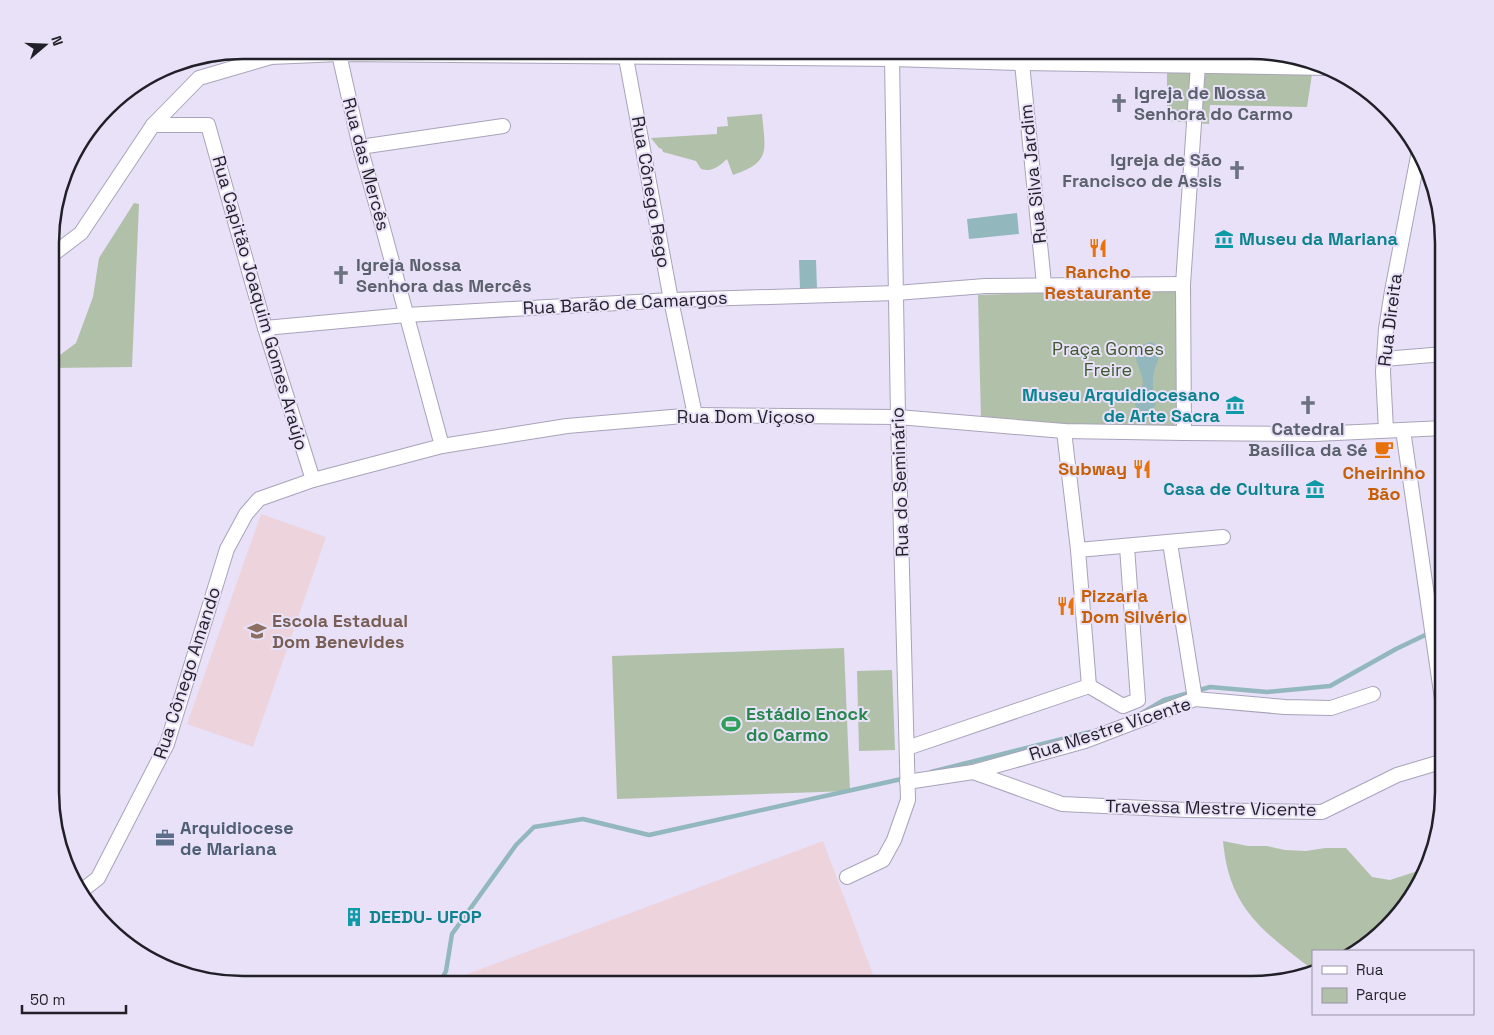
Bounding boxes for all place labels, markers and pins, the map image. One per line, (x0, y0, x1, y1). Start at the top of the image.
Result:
place label: Igreja de Nossa Senhora do Carmo (1134, 81, 1293, 125)
church icon: Igreja de Nossa Senhora do Carmo (1108, 92, 1130, 114)
place label: Igreja de São Francisco de Assis (1062, 148, 1222, 192)
church icon: Igreja de São Francisco de Assis (1226, 159, 1248, 181)
place label: Museu da Mariana (1239, 227, 1399, 250)
museum icon: Museu da Mariana (1213, 228, 1235, 250)
restaurant icon: Rancho Restaurante (1087, 237, 1109, 259)
place label: Igreja Nossa Senhora das Mercês (356, 253, 532, 297)
place label: Rancho Restaurante (1045, 260, 1151, 304)
church icon: Igreja Nossa Senhora das Mercês (330, 264, 352, 286)
place label: Museu Arquidiocesano de Arte Sacra (1022, 383, 1221, 427)
museum icon: Museu Arquidiocesano de Arte Sacra (1224, 394, 1246, 416)
church icon: Catedral Basílica da Sé (1297, 394, 1319, 416)
place label: Catedral Basílica da Sé (1248, 417, 1368, 461)
cafe icon: Cheirinho Bão (1373, 438, 1395, 460)
place label: Subway (1058, 457, 1127, 480)
restaurant icon: Subway (1131, 458, 1153, 480)
place label: Cheirinho Bão (1343, 461, 1425, 505)
place label: Casa de Cultura (1163, 477, 1301, 500)
museum icon: Casa de Cultura (1304, 478, 1326, 500)
place label: Pizzaria Dom Silvério (1081, 584, 1187, 628)
restaurant icon: Pizzaria Dom Silvério (1055, 595, 1077, 617)
place label: Escola Estadual Dom Benevides (272, 609, 408, 653)
school or university icon: Escola Estadual Dom Benevides (246, 620, 268, 642)
place label: Estádio Enock do Carmo (746, 702, 868, 746)
sports icon: Estádio Enock do Carmo (720, 713, 742, 735)
place label: Arquidiocese de Mariana (180, 816, 294, 860)
office icon: Arquidiocese de Mariana (154, 827, 176, 849)
place label: DEEDU- UFOP (369, 905, 482, 928)
building icon: DEEDU- UFOP (343, 906, 365, 928)

